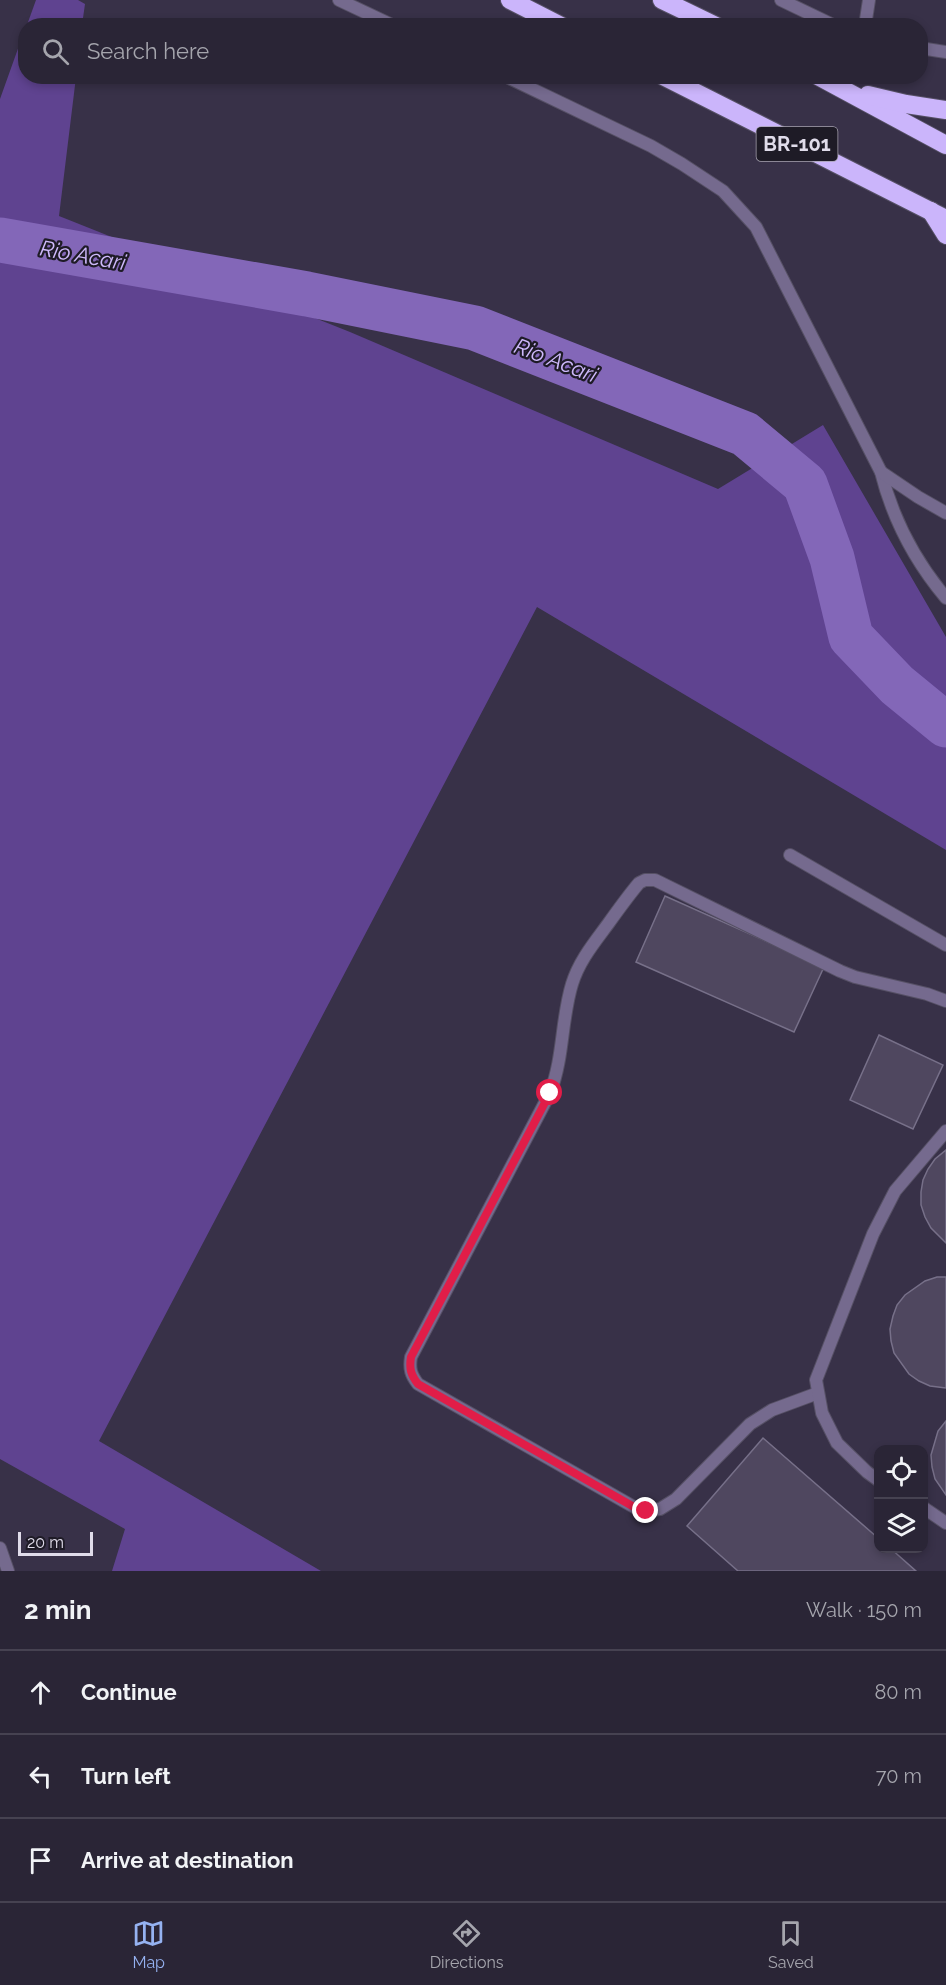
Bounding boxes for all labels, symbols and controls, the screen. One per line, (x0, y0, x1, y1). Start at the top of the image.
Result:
search box (18, 18, 928, 84)
icon: search (39, 35, 72, 68)
text: Search here (87, 38, 209, 64)
road number: BR-101 (756, 127, 838, 161)
water label: Rio Acari (38, 235, 129, 276)
water label: Rio Acari (511, 332, 602, 388)
route start (536, 1079, 562, 1105)
map controls (874, 1445, 928, 1553)
button: locate (874, 1445, 928, 1499)
route end (632, 1497, 658, 1523)
button: layers (874, 1499, 928, 1553)
scale bar (18, 1529, 93, 1556)
text: 20 m (27, 1533, 64, 1552)
text: 2 min (24, 1595, 91, 1625)
text: Walk · 150 m (806, 1598, 922, 1622)
icon: ahead (24, 1676, 57, 1709)
text: Continue (81, 1679, 177, 1705)
text: 80 m (874, 1680, 922, 1704)
icon: left (24, 1760, 57, 1793)
text: Turn left (81, 1763, 171, 1789)
text: 70 m (876, 1764, 922, 1788)
icon: arrive (24, 1844, 57, 1877)
text: Arrive at destination (81, 1847, 294, 1873)
tab: Map (132, 1917, 165, 1972)
tab: Directions (430, 1917, 504, 1972)
tab: Saved (768, 1917, 814, 1972)

